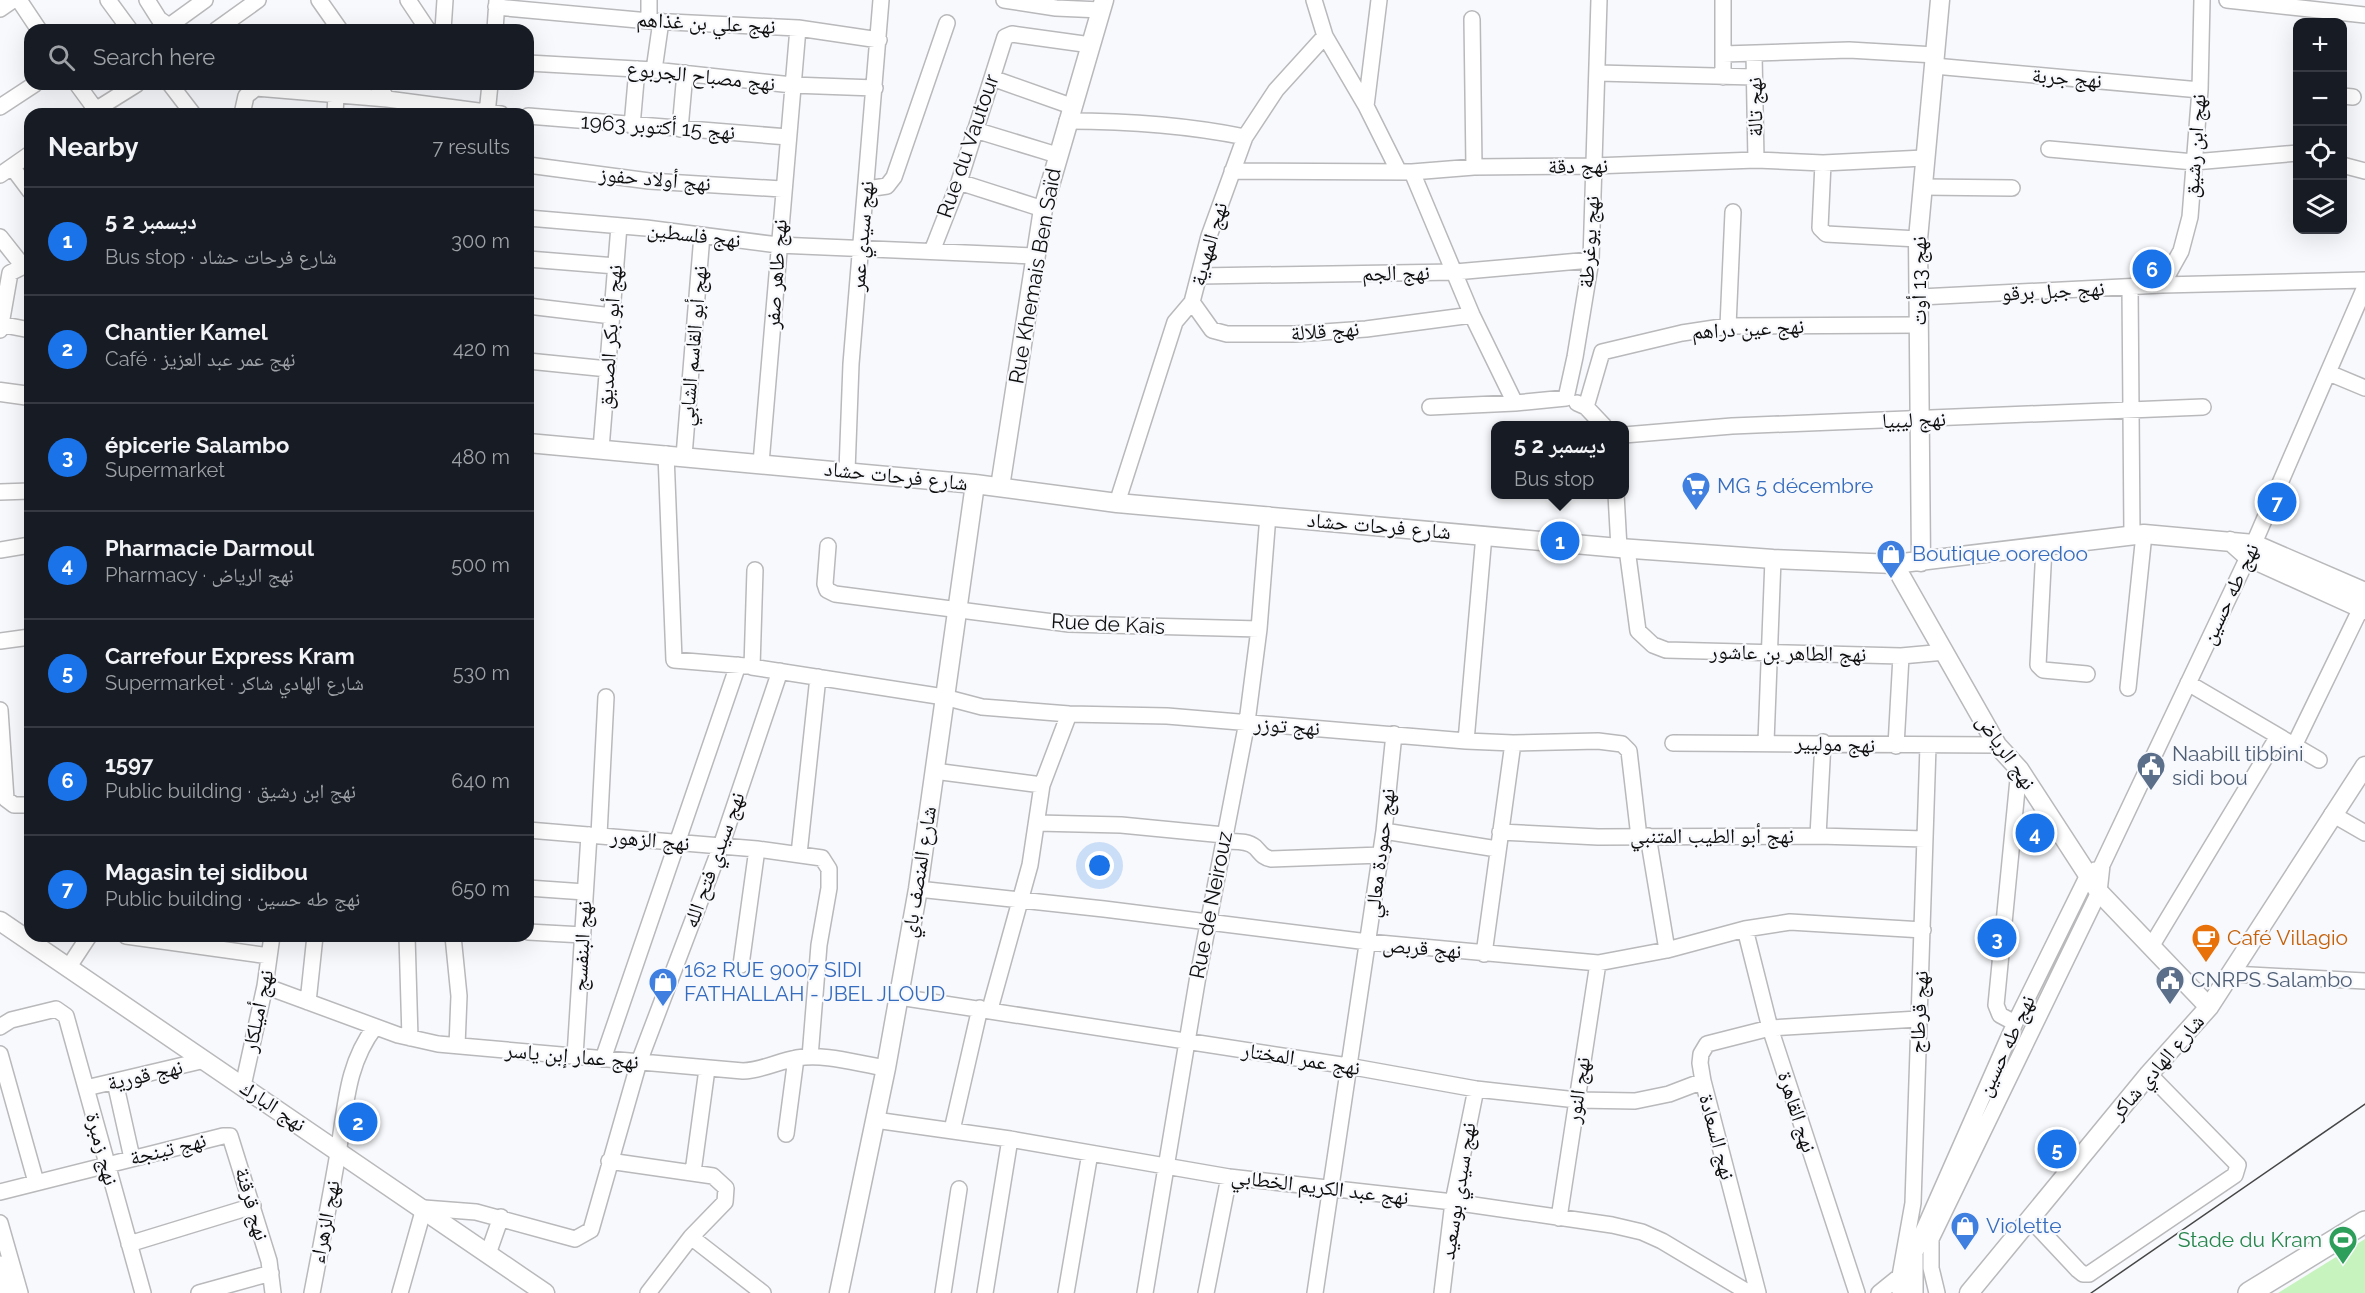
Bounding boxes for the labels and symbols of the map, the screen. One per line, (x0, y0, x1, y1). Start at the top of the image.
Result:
street label: نهج علي بن غذاهم (636, 6, 776, 43)
street label: نهج مصباح الجربوع (625, 55, 777, 97)
street label: نهج جربة (2031, 62, 2103, 94)
street label: Rue du Vautour (931, 70, 1004, 221)
street label: نهج تالة (1741, 77, 1769, 137)
street label: نهج ابن رشيق (2178, 93, 2212, 199)
street label: نهج 15 أكتوبر 1963 (580, 109, 736, 145)
street label: نهج دقة (1548, 152, 1608, 180)
street label: نهج أولاد حفوز (597, 161, 712, 197)
street label: Rue Khemais Ben Saïd (1003, 166, 1066, 386)
street label: نهج سيدي عمر (844, 180, 883, 293)
street label: نهج يوغرطة (1573, 195, 1605, 289)
street label: نهج المهدية (1185, 199, 1233, 289)
street label: نهج فلسطين (646, 216, 742, 254)
street label: نهج طاهر صفر (759, 218, 793, 331)
street label: نهج 13 أوت (1906, 236, 1932, 326)
pin: 6 (2132, 246, 2172, 292)
street label: نهج الجم (1362, 259, 1430, 288)
street label: نهج أبو بكر الصديق (592, 264, 628, 410)
street label: نهج أبو القاسم الشابي (673, 265, 716, 428)
street label: نهج جبل برقو (2001, 275, 2105, 307)
street label: نهج عين دراهم (1691, 313, 1805, 346)
street label: نهج قلالة (1290, 316, 1360, 346)
street label: نهج ليبيا (1881, 406, 1947, 434)
street label: شارع فرحات حشاد (823, 456, 969, 496)
supermarket icon: MG 5 décembre (1680, 470, 1712, 512)
place label: MG 5 décembre (1717, 473, 1873, 498)
pin: 7 (2258, 480, 2296, 524)
street label: شارع فرحات حشاد (1306, 507, 1452, 545)
pin: 1 (1540, 518, 1580, 564)
shop icon: Boutique ooredoo (1875, 538, 1907, 580)
street label: نهج طه حسين (2195, 539, 2265, 649)
place label: Boutique ooredoo (1912, 541, 2088, 566)
street label: Rue de Kais (1050, 608, 1166, 639)
street label: نهج الطاهر بن عاشور (1708, 639, 1867, 667)
street label: نهج الرياض (1971, 709, 2041, 795)
street label: نهج توزر (1252, 711, 1321, 741)
street label: نهج موليير (1793, 730, 1876, 758)
place label: Naabill tibbini sidi bou (2172, 741, 2304, 790)
public building icon: Naabill tibbini sidi bou (2135, 750, 2167, 792)
street label: نهج حمودة معالي (1359, 787, 1404, 920)
street label: نهج سيدي فتح الله (677, 789, 754, 933)
street label: شارع المنصف باي (896, 805, 945, 940)
pin: 4 (2016, 810, 2054, 856)
street label: نهج الزهور (608, 823, 691, 856)
street label: نهج أبو الطيب المتنبي (1630, 823, 1794, 852)
street label: Rue de Neirouz (1184, 829, 1237, 981)
your location (1085, 851, 1114, 880)
street label: نهج البنفسج (567, 900, 597, 992)
pin: 3 (1978, 916, 2016, 960)
cafe icon: Café Villagio (2190, 922, 2222, 964)
place label: Café Villagio (2227, 925, 2348, 950)
street label: نهج قربص (1381, 932, 1463, 964)
place label: 162 RUE 9007 SIDI FATHALLAH - JBEL JLOUD (684, 957, 945, 1006)
public building icon: CNRPS Salambo (2154, 964, 2186, 1006)
shop icon: 162 RUE 9007 SIDI FATHALLAH - JBEL JLOUD (647, 966, 679, 1008)
street label: نهج أميلكار (236, 967, 279, 1056)
place label: CNRPS Salambo (2191, 967, 2353, 992)
street label: نهج قرطاج (1904, 970, 1934, 1054)
street label: نهج طه حسين (1971, 991, 2041, 1101)
street label: شارع الهادي شاكر (2103, 1009, 2212, 1128)
street label: نهج عمار إبن ياسر (503, 1037, 640, 1076)
street label: نهج عمر المختار (1239, 1037, 1362, 1081)
street label: نهج قورية (105, 1054, 185, 1096)
street label: نهج النور (1560, 1055, 1596, 1126)
street label: نهج القاهرة (1772, 1068, 1822, 1156)
street label: نهج البارك (235, 1075, 311, 1137)
street label: نهج السعادة (1693, 1091, 1741, 1183)
pin: 2 (338, 1100, 378, 1144)
street label: نهج زمبرة (80, 1110, 124, 1188)
street label: نهج سيدي بوسعيد (1434, 1121, 1485, 1262)
pin: 5 (2038, 1126, 2076, 1172)
street label: نهج تينجة (127, 1127, 209, 1171)
street label: نهج عبد الكريم الخطابي (1229, 1163, 1410, 1214)
street label: نهج قرقنة (229, 1164, 275, 1244)
street label: نهج الزهراء (304, 1178, 346, 1266)
shop icon: Violette (1949, 1210, 1981, 1252)
place label: Violette (1986, 1213, 2062, 1238)
sports icon: Stade du Kram (2327, 1224, 2359, 1266)
place label: Stade du Kram (2178, 1227, 2322, 1252)

